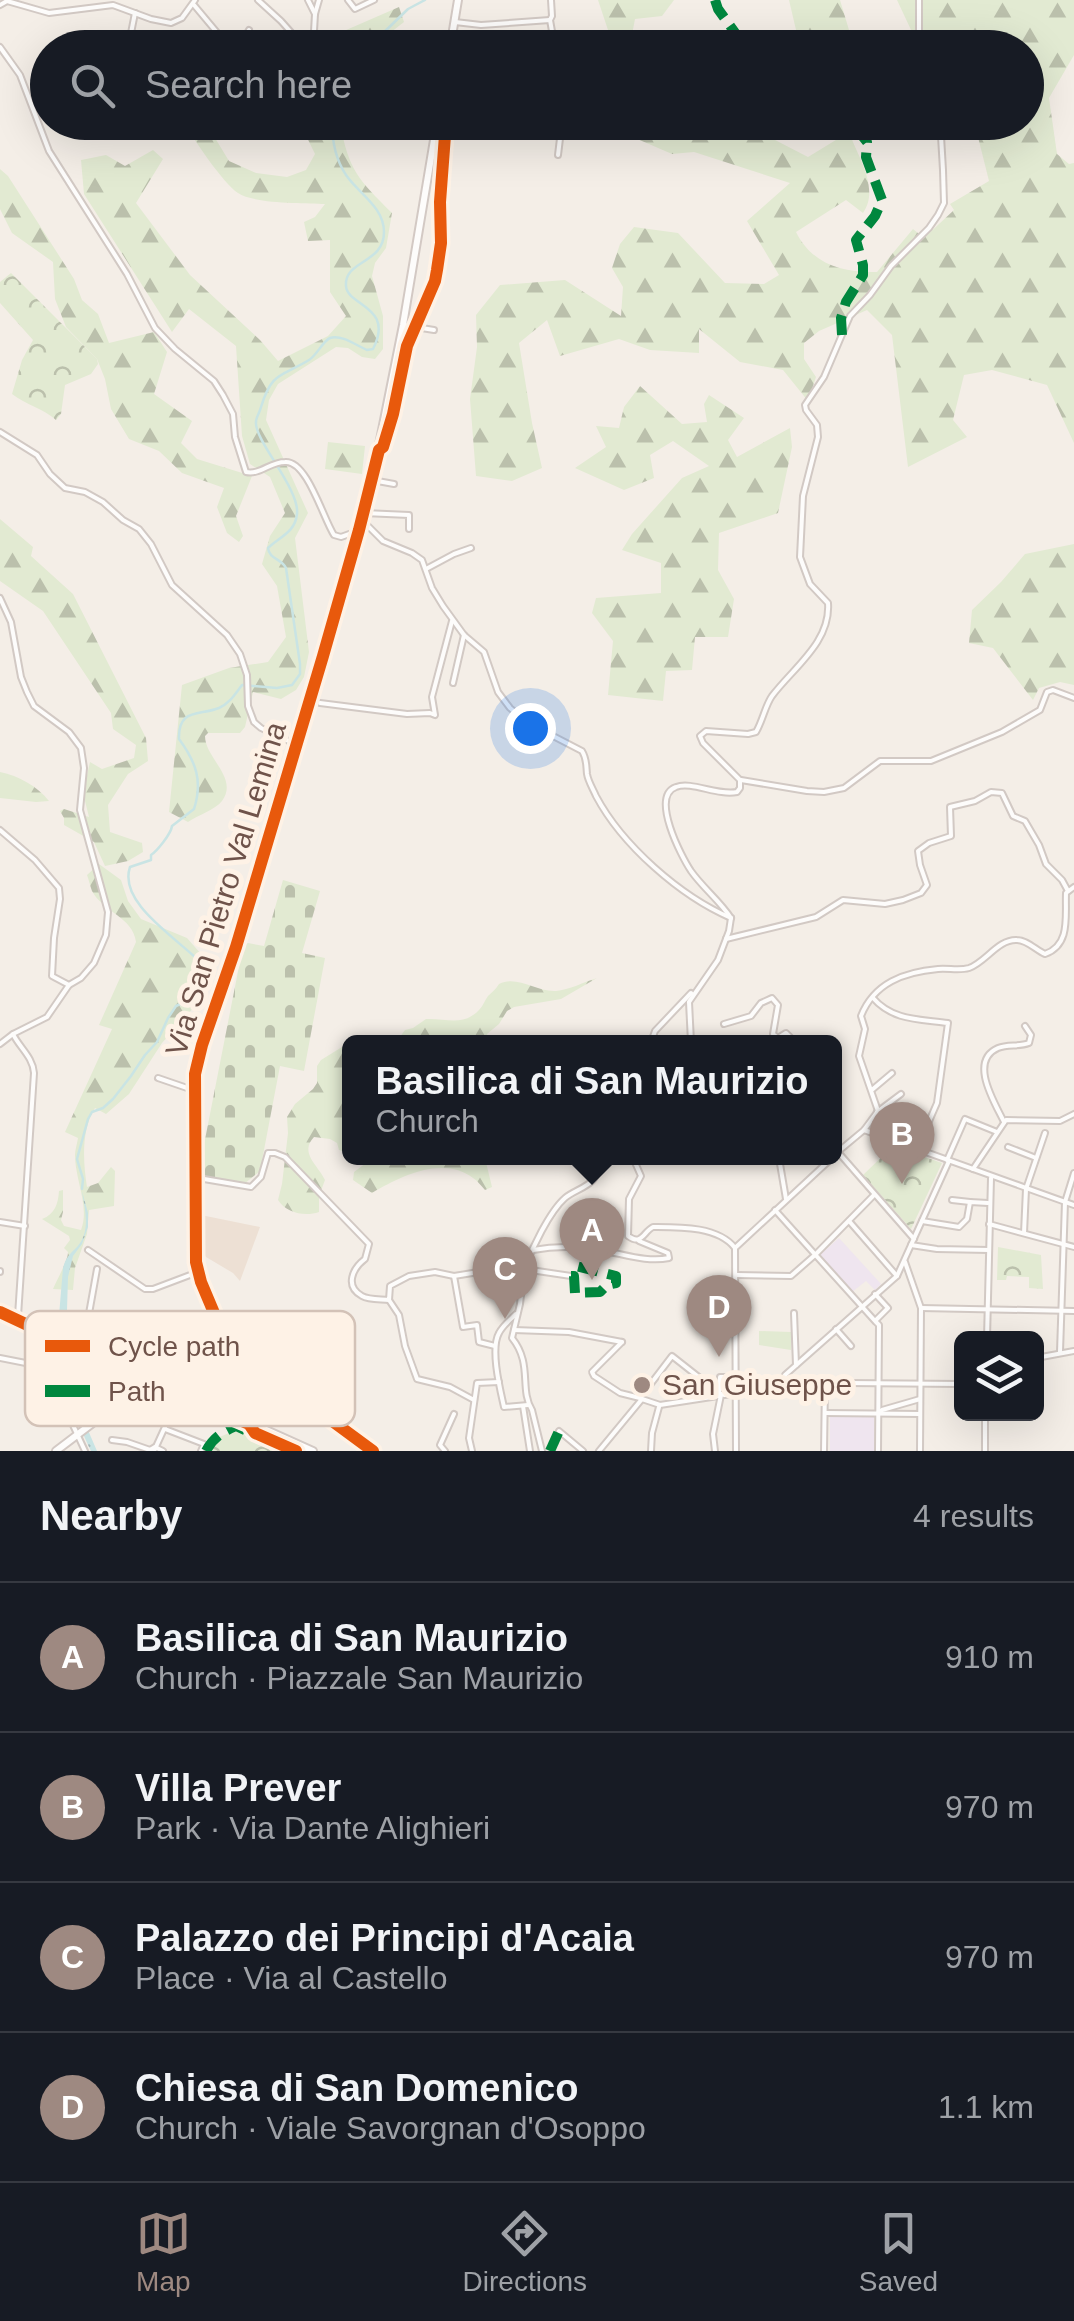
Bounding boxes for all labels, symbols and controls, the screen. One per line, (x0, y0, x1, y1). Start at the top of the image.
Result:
search box (30, 30, 1044, 140)
icon: search (65, 58, 120, 113)
text: Search here (145, 64, 352, 106)
your location (505, 703, 556, 754)
street label: Via San Pietro Val Lemina (159, 718, 292, 1060)
popup (342, 1035, 842, 1165)
text: Basilica di San Maurizio (376, 1060, 808, 1102)
pin: B (870, 1102, 934, 1184)
text: Church (376, 1103, 479, 1139)
pin: A (560, 1198, 624, 1280)
pin: C (472, 1236, 538, 1319)
pin: D (686, 1274, 752, 1357)
legend (25, 1311, 355, 1426)
text: Cycle path (108, 1331, 240, 1362)
map controls (954, 1331, 1044, 1421)
button: layers (954, 1331, 1044, 1421)
place label: San Giuseppe (662, 1368, 852, 1401)
marker: San Giuseppe (631, 1374, 653, 1396)
text: Path (108, 1376, 166, 1407)
text: Nearby (40, 1492, 182, 1539)
text: 4 results (913, 1498, 1034, 1534)
text: Basilica di San Maurizio (135, 1617, 568, 1659)
text: A (61, 1639, 84, 1675)
text: 910 m (945, 1639, 1034, 1675)
text: Church · Piazzale San Maurizio (135, 1660, 583, 1696)
text: Villa Prever (135, 1767, 341, 1809)
text: B (61, 1789, 84, 1825)
text: 970 m (945, 1789, 1034, 1825)
text: Park · Via Dante Alighieri (135, 1810, 490, 1846)
text: Palazzo dei Principi d'Acaia (135, 1917, 634, 1959)
text: C (61, 1939, 84, 1975)
text: 970 m (945, 1939, 1034, 1975)
text: Place · Via al Castello (135, 1960, 447, 1996)
text: Chiesa di San Domenico (135, 2067, 578, 2109)
text: D (61, 2089, 84, 2125)
text: 1.1 km (938, 2089, 1034, 2125)
text: Church · Viale Savorgnan d'Osoppo (135, 2110, 646, 2146)
tab: Map (136, 2206, 191, 2298)
tab: Directions (463, 2206, 587, 2298)
tab: Saved (859, 2206, 938, 2298)

